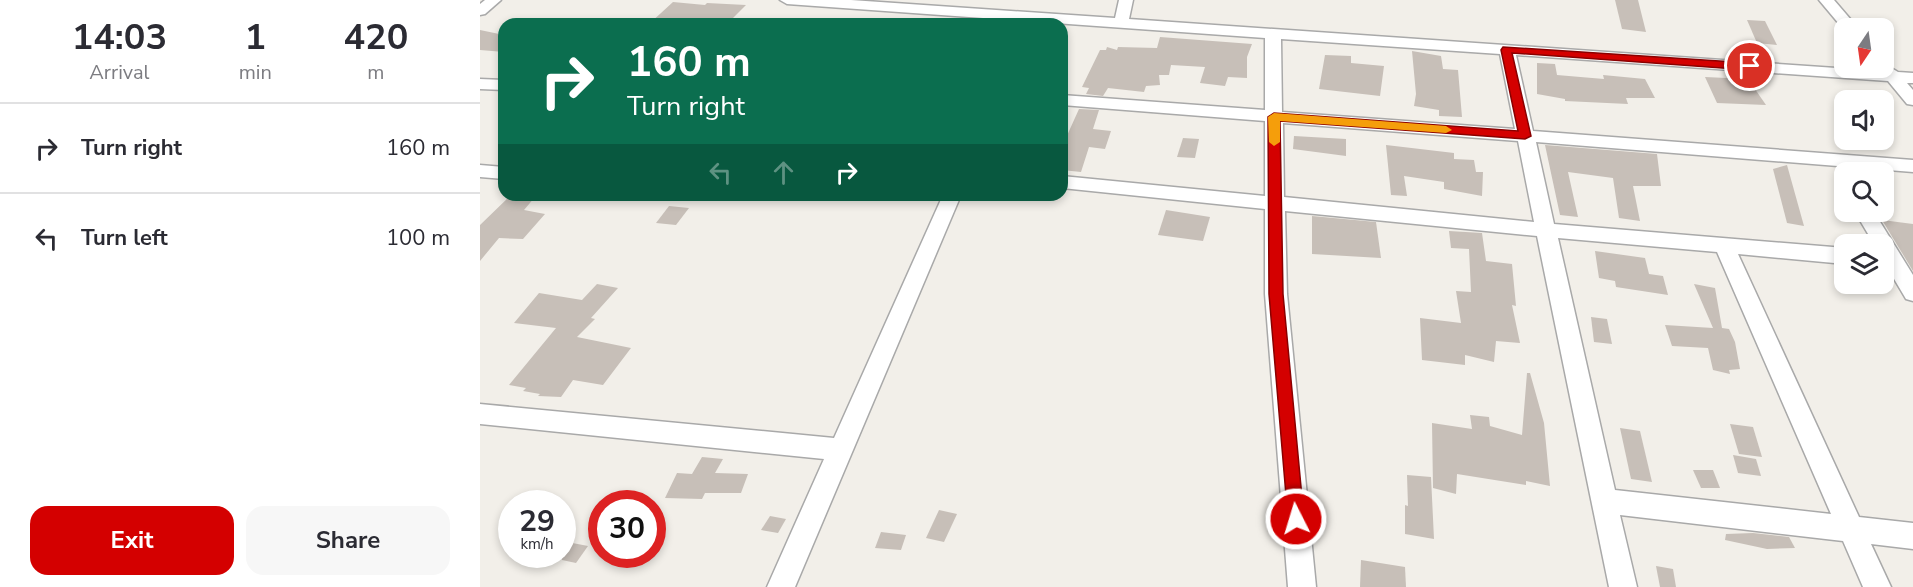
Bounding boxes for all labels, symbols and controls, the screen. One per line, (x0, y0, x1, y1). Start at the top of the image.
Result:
text: 14:03 (72, 13, 167, 62)
text: 1 (244, 13, 266, 62)
text: 420 (343, 13, 408, 62)
north arrow (1834, 18, 1894, 78)
map controls (1834, 18, 1894, 294)
text: 160 m (627, 34, 751, 91)
pin (1724, 40, 1775, 91)
icon: right (528, 42, 606, 120)
icon: arrive (1733, 49, 1766, 82)
text: Arrival (89, 59, 149, 86)
text: min (239, 59, 272, 86)
text: m (367, 59, 384, 86)
text: Turn right (627, 88, 745, 125)
button: sound (1834, 90, 1894, 150)
icon: right (30, 132, 63, 165)
text: Turn right (81, 133, 182, 163)
text: 160 m (386, 133, 450, 163)
icon: left (704, 156, 737, 189)
icon: ahead (767, 156, 800, 189)
icon: right (830, 156, 863, 189)
button: search (1834, 162, 1894, 222)
icon: left (30, 222, 63, 255)
text: Turn left (81, 223, 168, 253)
text: 100 m (386, 223, 450, 253)
button: layers (1834, 234, 1894, 294)
position arrow (1264, 487, 1328, 551)
speed limit sign: 30 (588, 490, 666, 568)
text: 29 (519, 501, 555, 542)
button: Exit (30, 506, 234, 575)
button: Share (246, 506, 450, 575)
text: km/h (520, 534, 554, 554)

